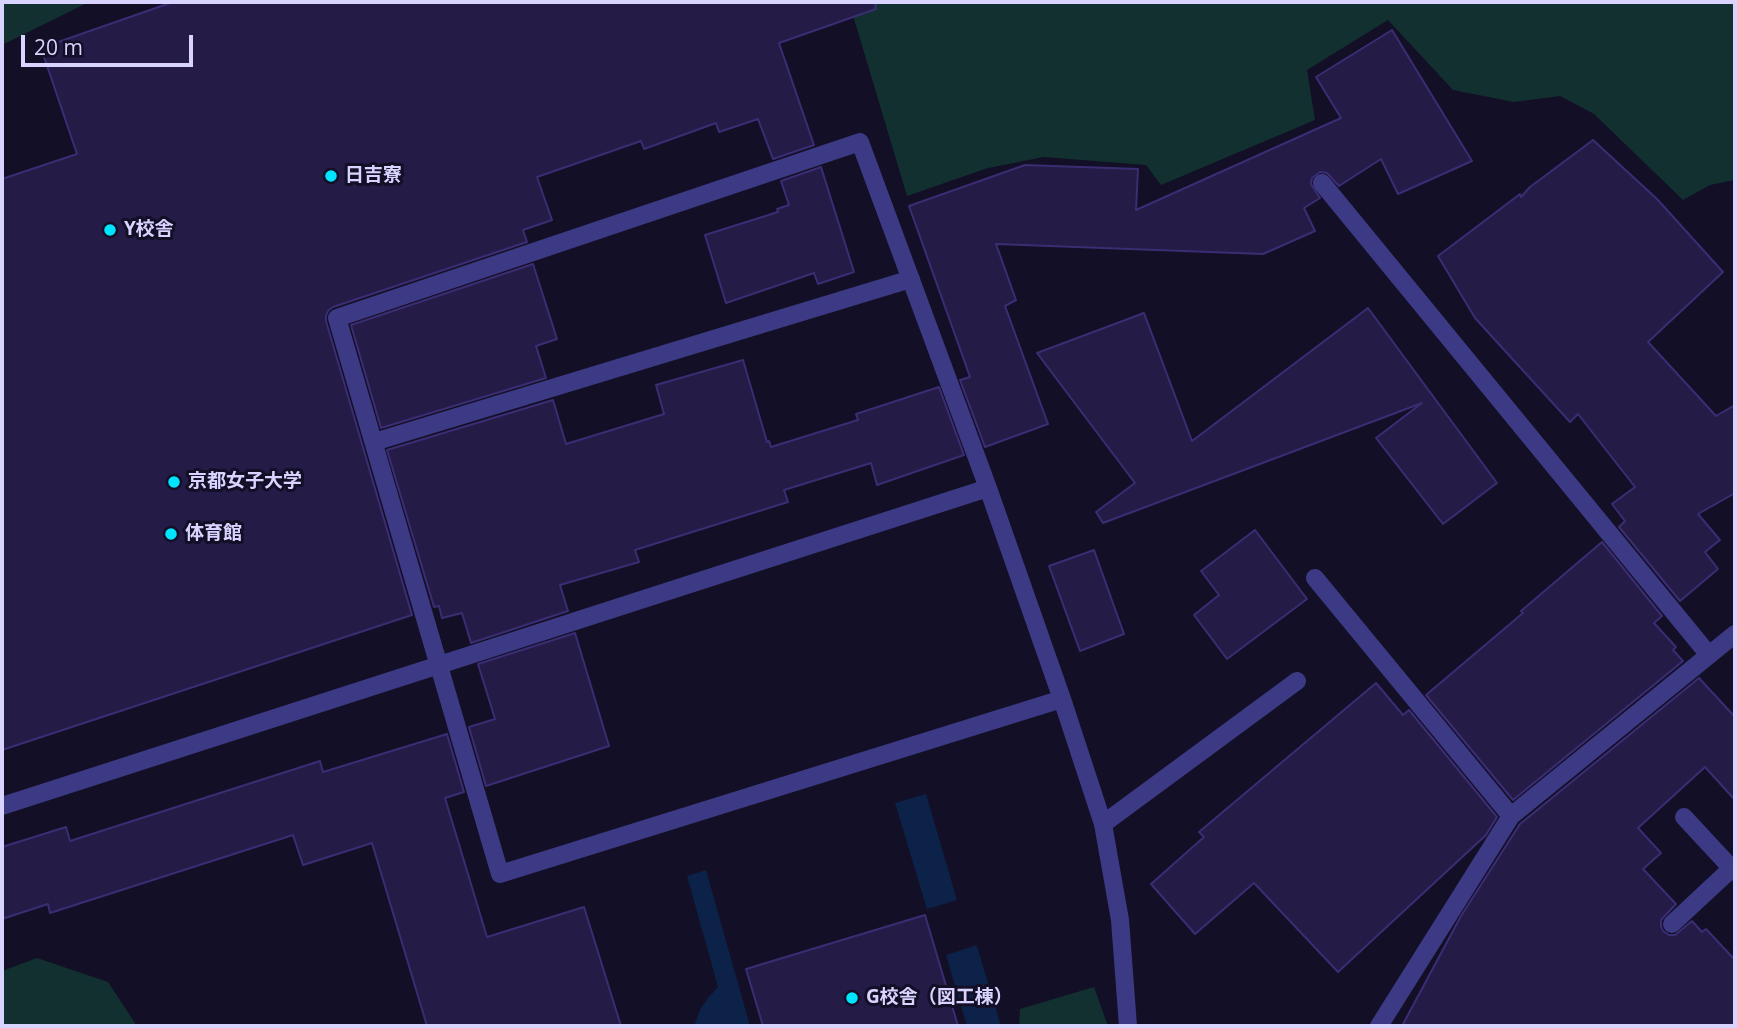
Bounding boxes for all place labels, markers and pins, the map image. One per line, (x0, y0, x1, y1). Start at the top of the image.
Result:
place label: 日吉寮 (345, 165, 402, 187)
marker: 日吉寮 (323, 168, 339, 184)
place label: Y校舎 (124, 219, 174, 241)
marker: Y校舎 (102, 222, 118, 238)
place label: 京都女子大学 (188, 471, 302, 493)
marker: 京都女子大学 (166, 474, 182, 490)
place label: 体育館 (185, 523, 242, 545)
marker: 体育館 (163, 526, 179, 542)
place label: G校舎（図工棟） (866, 987, 1013, 1009)
marker: G校舎（図工棟） (844, 990, 860, 1006)

